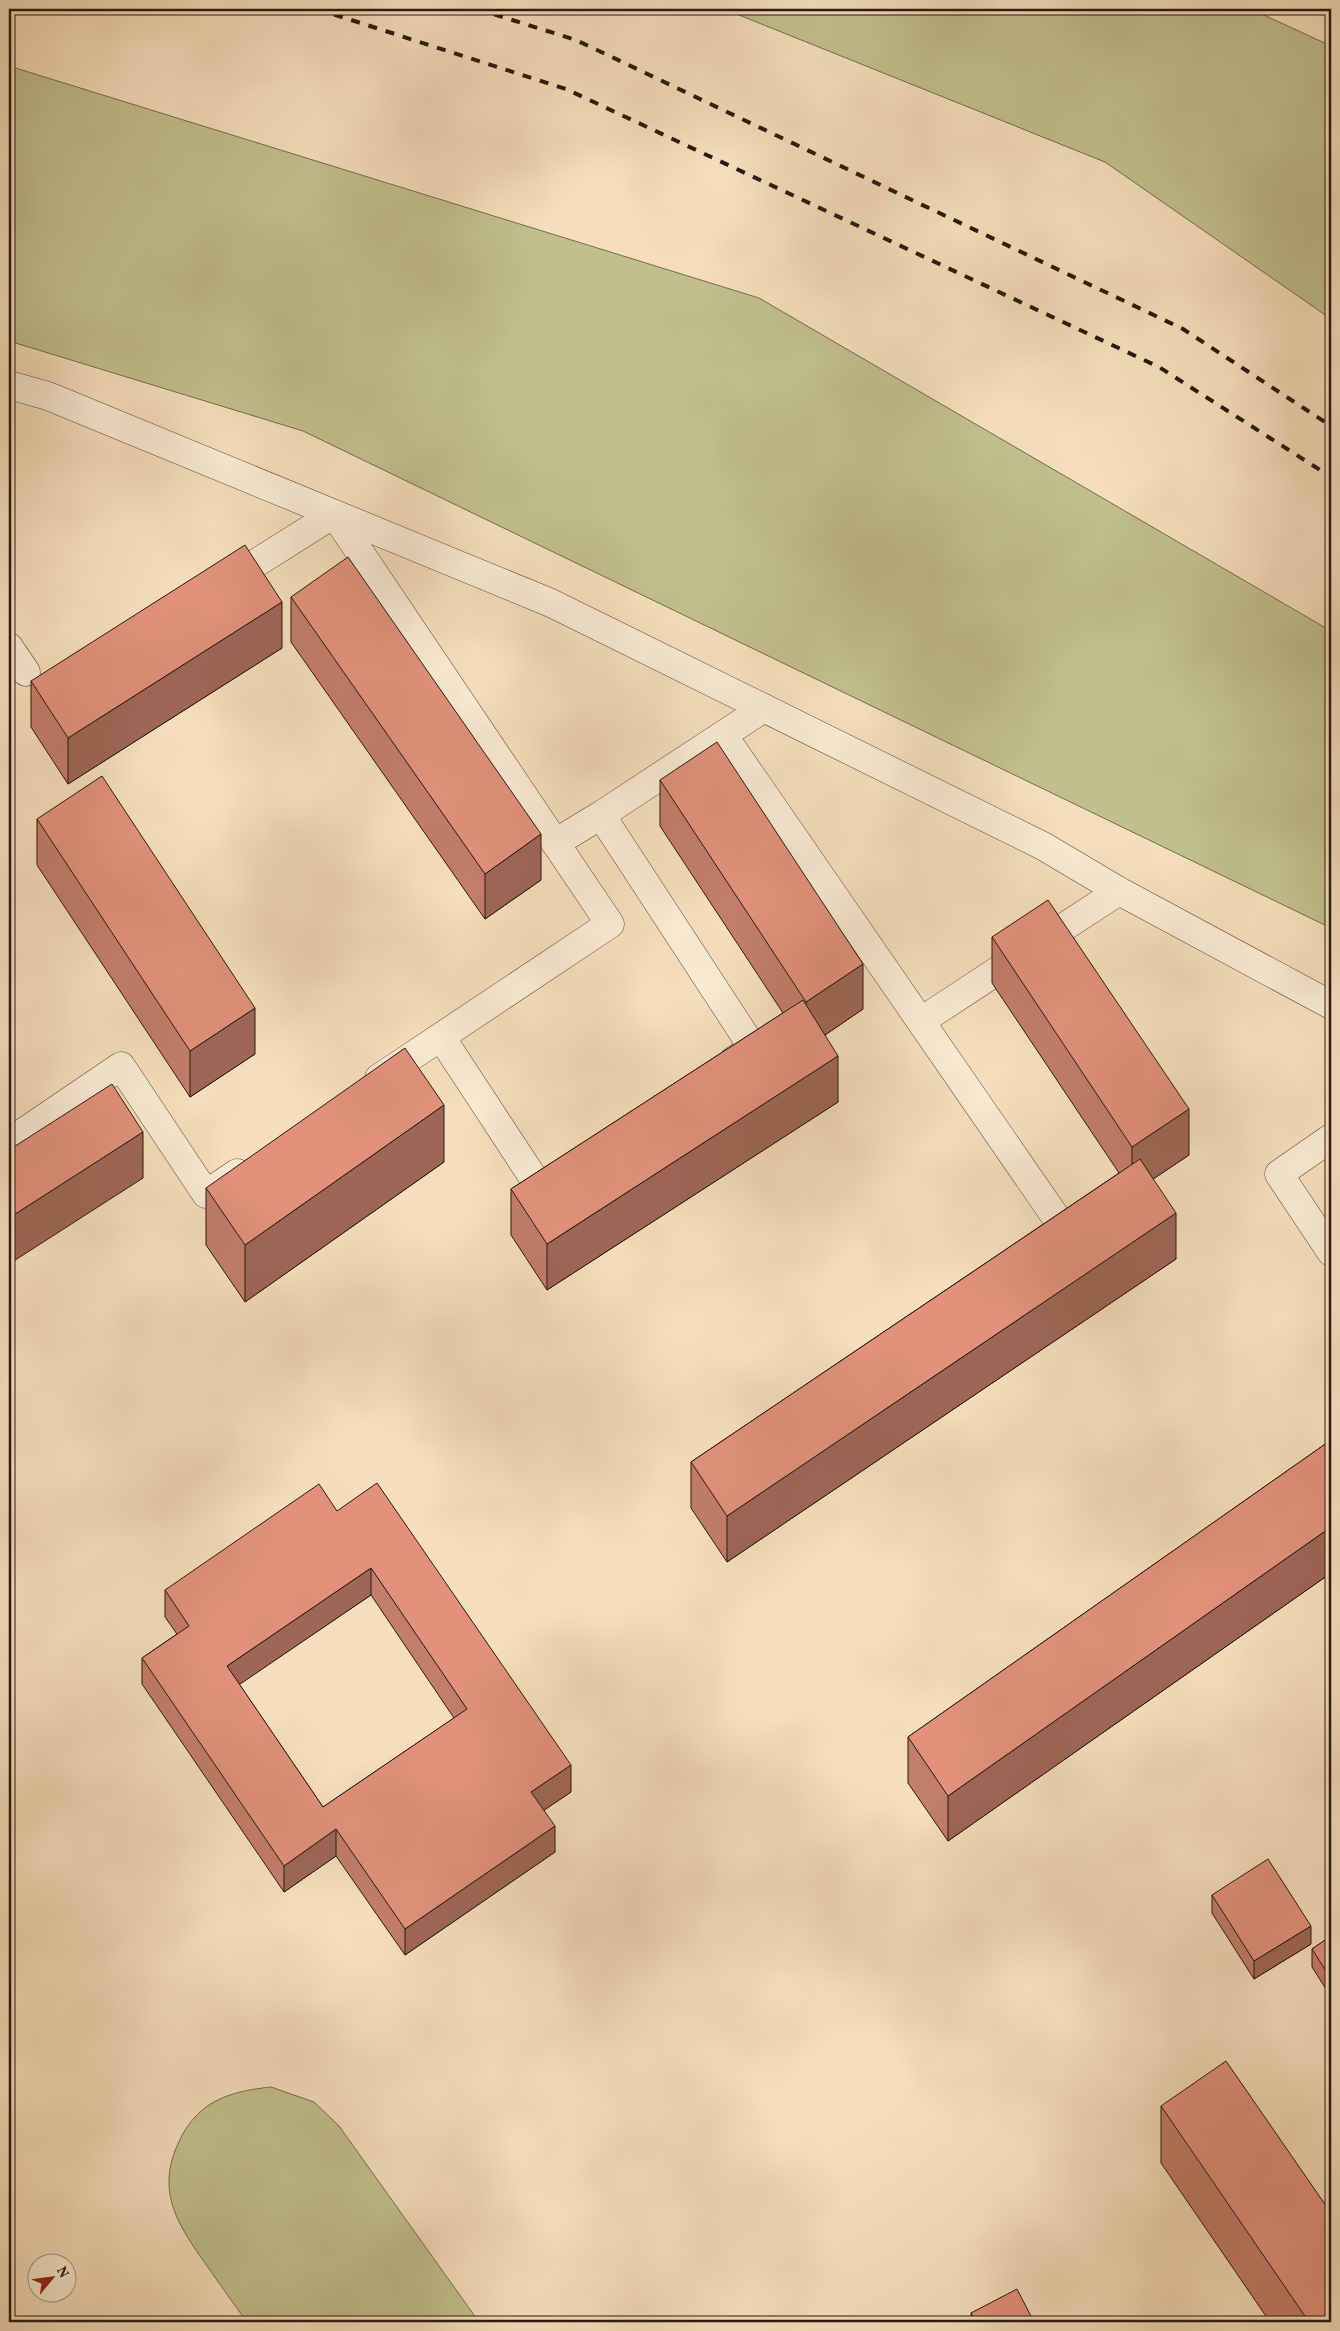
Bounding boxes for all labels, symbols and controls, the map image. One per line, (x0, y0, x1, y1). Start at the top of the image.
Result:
north arrow (28, 2254, 78, 2304)
text: N (51, 2263, 73, 2281)

